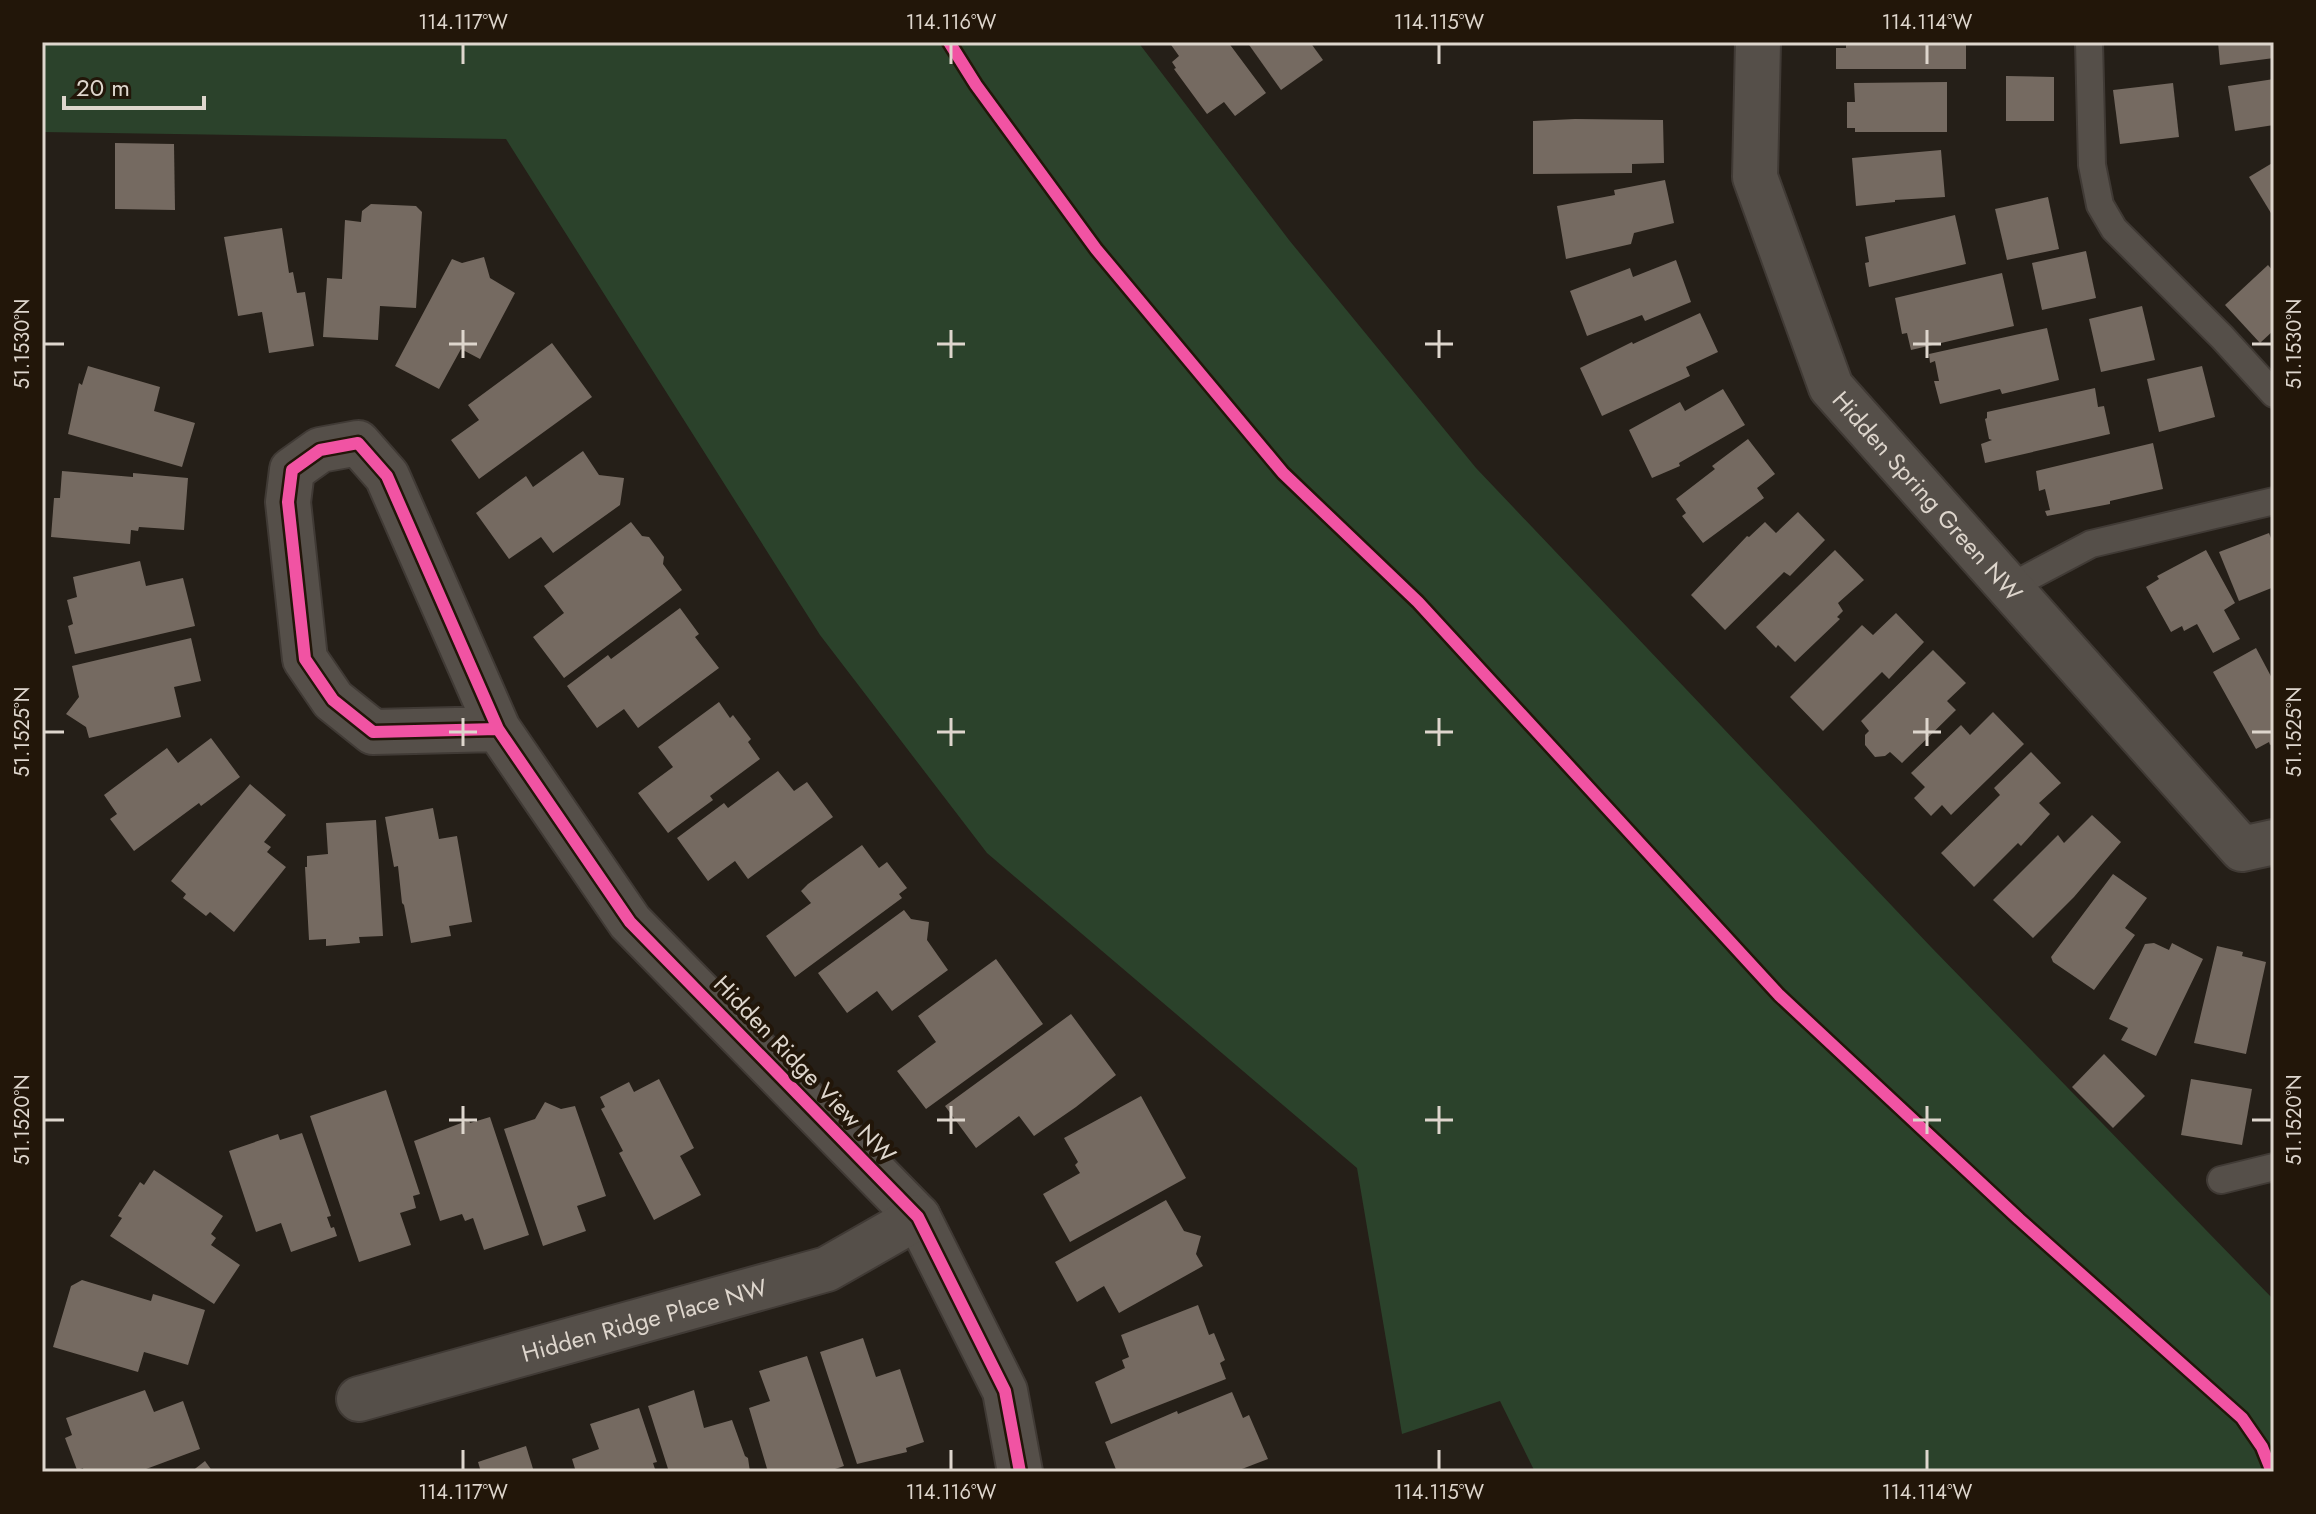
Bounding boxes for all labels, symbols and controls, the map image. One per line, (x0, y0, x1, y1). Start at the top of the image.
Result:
text: 114.117°W (418, 8, 508, 37)
text: 114.116°W (906, 8, 996, 37)
text: 114.115°W (1394, 8, 1484, 37)
text: 114.114°W (1882, 8, 1973, 37)
scale bar (64, 60, 204, 110)
text: 20 m (76, 70, 130, 105)
text: 51.1530°N (8, 299, 37, 389)
text: 51.1530°N (2280, 299, 2309, 389)
street label: Hidden Spring Green NW (1825, 383, 2031, 609)
text: 51.1525°N (8, 687, 37, 777)
text: 51.1525°N (2280, 687, 2309, 777)
street label: Hidden Ridge View NW (706, 967, 904, 1171)
text: 51.1520°N (8, 1075, 37, 1166)
text: 51.1520°N (2280, 1075, 2309, 1166)
street label: Hidden Ridge Place NW (517, 1269, 771, 1371)
text: 114.117°W (418, 1478, 508, 1507)
text: 114.116°W (906, 1478, 996, 1507)
text: 114.115°W (1394, 1478, 1484, 1507)
text: 114.114°W (1882, 1478, 1973, 1507)

